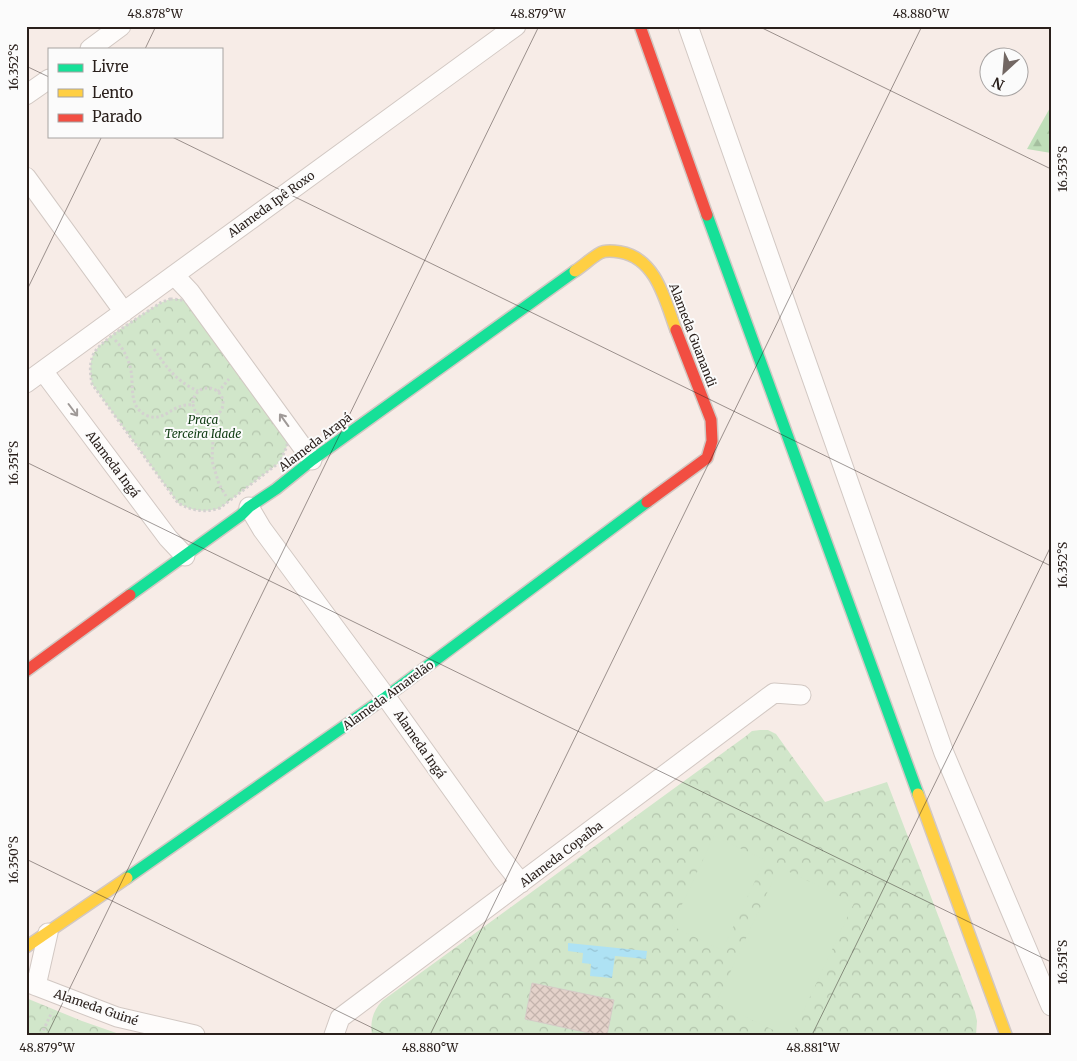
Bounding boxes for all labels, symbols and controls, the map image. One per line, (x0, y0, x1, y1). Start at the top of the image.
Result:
text: 48.878°W (127, 6, 184, 21)
text: 48.879°W (510, 6, 567, 21)
text: 48.880°W (893, 6, 950, 21)
text: 16.352°S (6, 44, 21, 90)
legend (48, 48, 222, 138)
north arrow (980, 48, 1030, 98)
text: Livre (92, 57, 129, 76)
text: N (989, 73, 1007, 94)
text: Lento (92, 83, 134, 102)
text: Parado (92, 107, 142, 126)
text: 16.353°S (1055, 146, 1070, 192)
street label: Alameda Ipê Roxo (224, 167, 317, 241)
street label: Alameda Guanandi (666, 280, 720, 389)
one-way arrow (67, 403, 78, 416)
street label: Alameda Arapá (275, 409, 355, 475)
park label: Praça Terceira Idade (165, 412, 241, 441)
one-way arrow (279, 413, 289, 427)
street label: Alameda Ingá (82, 427, 143, 501)
text: 16.351°S (6, 441, 21, 485)
text: 16.352°S (1055, 542, 1070, 588)
street label: Alameda Amarelão (339, 657, 437, 734)
street label: Alameda Ingá (390, 706, 449, 781)
street label: Alameda Copaíba (516, 818, 606, 891)
text: 16.350°S (6, 836, 21, 884)
text: 16.351°S (1055, 940, 1070, 984)
street label: Alameda Guiné (51, 985, 140, 1028)
text: 48.879°W (19, 1040, 76, 1055)
text: 48.880°W (402, 1040, 459, 1055)
text: 48.881°W (786, 1040, 841, 1055)

